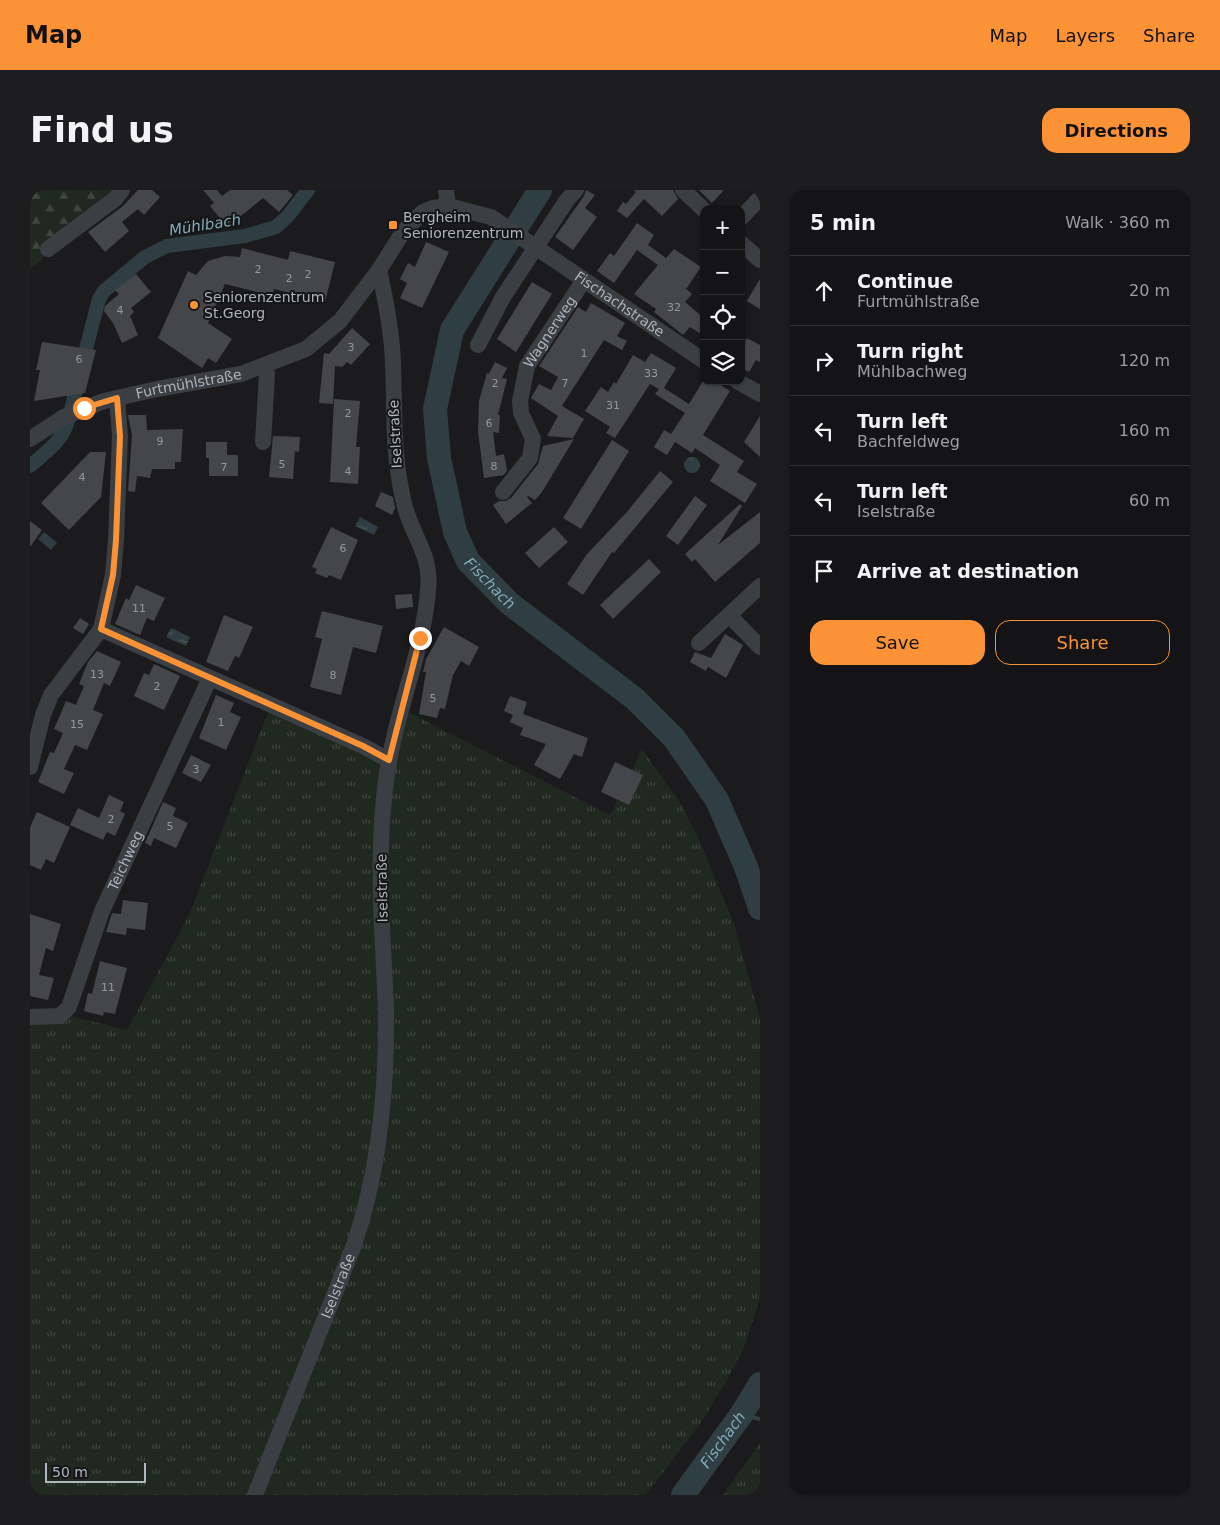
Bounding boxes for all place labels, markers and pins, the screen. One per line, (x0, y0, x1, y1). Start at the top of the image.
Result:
place label: Bergheim Seniorenzentrum (403, 209, 523, 241)
marker: Bergheim Seniorenzentrum (387, 219, 399, 231)
place label: Seniorenzentrum St.Georg (204, 289, 324, 321)
marker: Seniorenzentrum St.Georg (188, 299, 200, 311)

